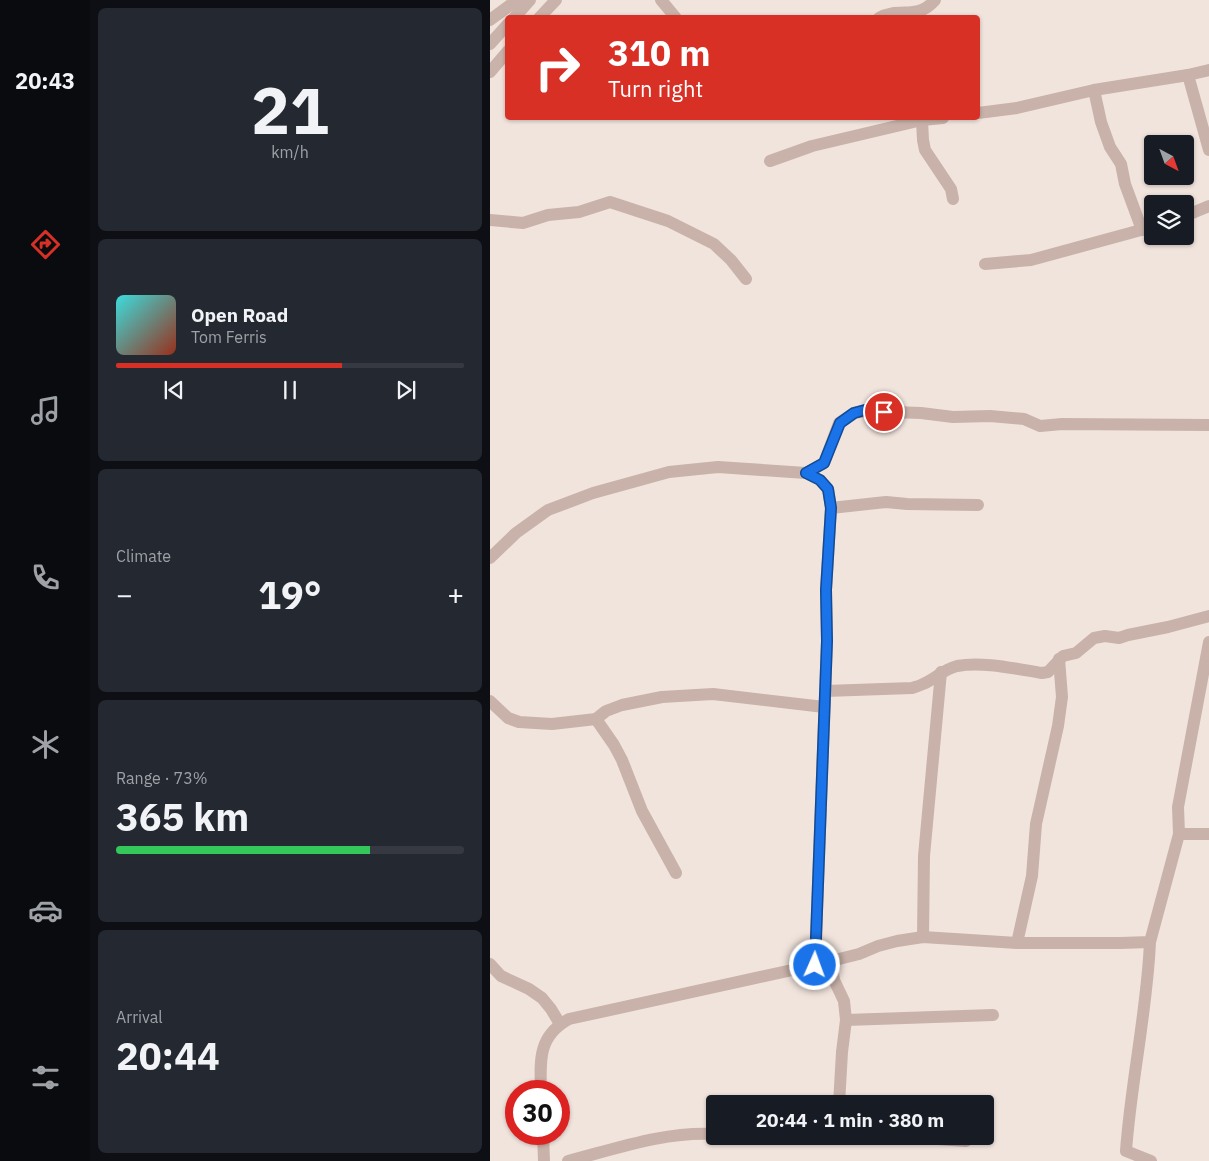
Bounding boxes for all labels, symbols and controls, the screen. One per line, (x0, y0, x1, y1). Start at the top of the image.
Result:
text: 310 m (608, 30, 711, 76)
icon: right (525, 35, 590, 100)
text: 20:43 (15, 66, 75, 95)
text: 21 (251, 67, 329, 152)
text: Turn right (608, 74, 703, 103)
north arrow (1144, 135, 1194, 185)
map controls (1144, 135, 1194, 245)
text: km/h (271, 142, 309, 162)
button: layers (1144, 195, 1194, 245)
icon: directions (28, 227, 63, 262)
text: Open Road (191, 303, 288, 327)
text: Tom Ferris (191, 327, 267, 347)
icon: previous (160, 376, 188, 404)
icon: pause (276, 376, 304, 404)
icon: next (392, 376, 420, 404)
pin (863, 391, 905, 433)
icon: music (28, 393, 63, 428)
icon: arrive (870, 398, 898, 426)
text: Climate (116, 546, 171, 566)
icon: phone (28, 560, 63, 595)
text: 19° (258, 570, 322, 619)
text: − (116, 576, 133, 613)
text: + (447, 576, 464, 613)
icon: climate (28, 727, 63, 762)
text: Range · 73% (116, 768, 208, 788)
text: 365 km (116, 792, 249, 841)
icon: car (28, 893, 63, 928)
position arrow (788, 938, 840, 990)
text: Arrival (116, 1007, 163, 1027)
text: 20:44 (116, 1031, 220, 1080)
icon: filters (28, 1060, 63, 1095)
speed limit sign: 30 (505, 1080, 570, 1145)
text: 20:44 · 1 min · 380 m (756, 1108, 944, 1132)

